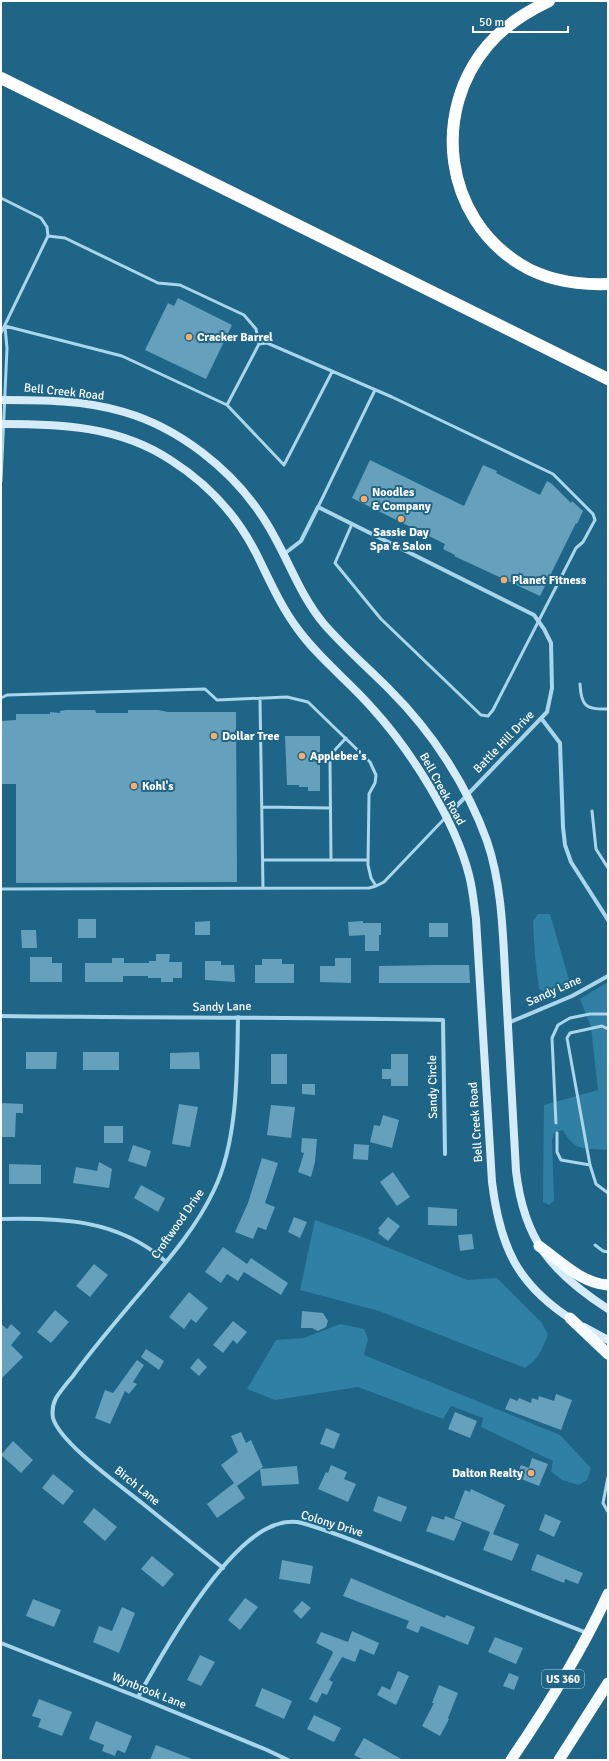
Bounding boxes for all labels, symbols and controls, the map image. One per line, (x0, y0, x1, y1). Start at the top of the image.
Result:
scale bar (473, 8, 568, 34)
text: 50 m (479, 15, 504, 30)
place label: Cracker Barrel (197, 330, 273, 345)
marker: Cracker Barrel (184, 332, 194, 342)
street label: Bell Creek Road (23, 380, 105, 404)
place label: Noodles & Company (372, 485, 431, 514)
marker: Noodles & Company (359, 494, 369, 504)
marker: Sassie Day Spa & Salon (396, 514, 406, 524)
place label: Sassie Day Spa & Salon (370, 525, 432, 554)
place label: Planet Fitness (512, 573, 587, 588)
marker: Planet Fitness (499, 575, 509, 585)
street label: Battle Hill Drive (470, 708, 538, 776)
place label: Dollar Tree (222, 729, 279, 744)
marker: Dollar Tree (209, 731, 219, 741)
place label: Applebee's (310, 749, 367, 764)
street label: Bell Creek Road (416, 750, 468, 828)
marker: Applebee's (297, 751, 307, 761)
place label: Kohl's (142, 779, 174, 794)
marker: Kohl's (129, 781, 139, 791)
street label: Sandy Lane (524, 972, 584, 1010)
street label: Sandy Lane (193, 999, 251, 1015)
street label: Sandy Circle (425, 1055, 441, 1119)
street label: Bell Creek Road (466, 1081, 486, 1163)
street label: Croftwood Drive (148, 1186, 208, 1262)
street label: Birch Lane (111, 1463, 163, 1509)
place label: Dalton Realty (452, 1466, 523, 1481)
marker: Dalton Realty (526, 1468, 536, 1478)
street label: Colony Drive (299, 1507, 365, 1541)
street label: Wynbrook Lane (110, 1669, 188, 1713)
road number: US 360 (542, 1670, 584, 1688)

